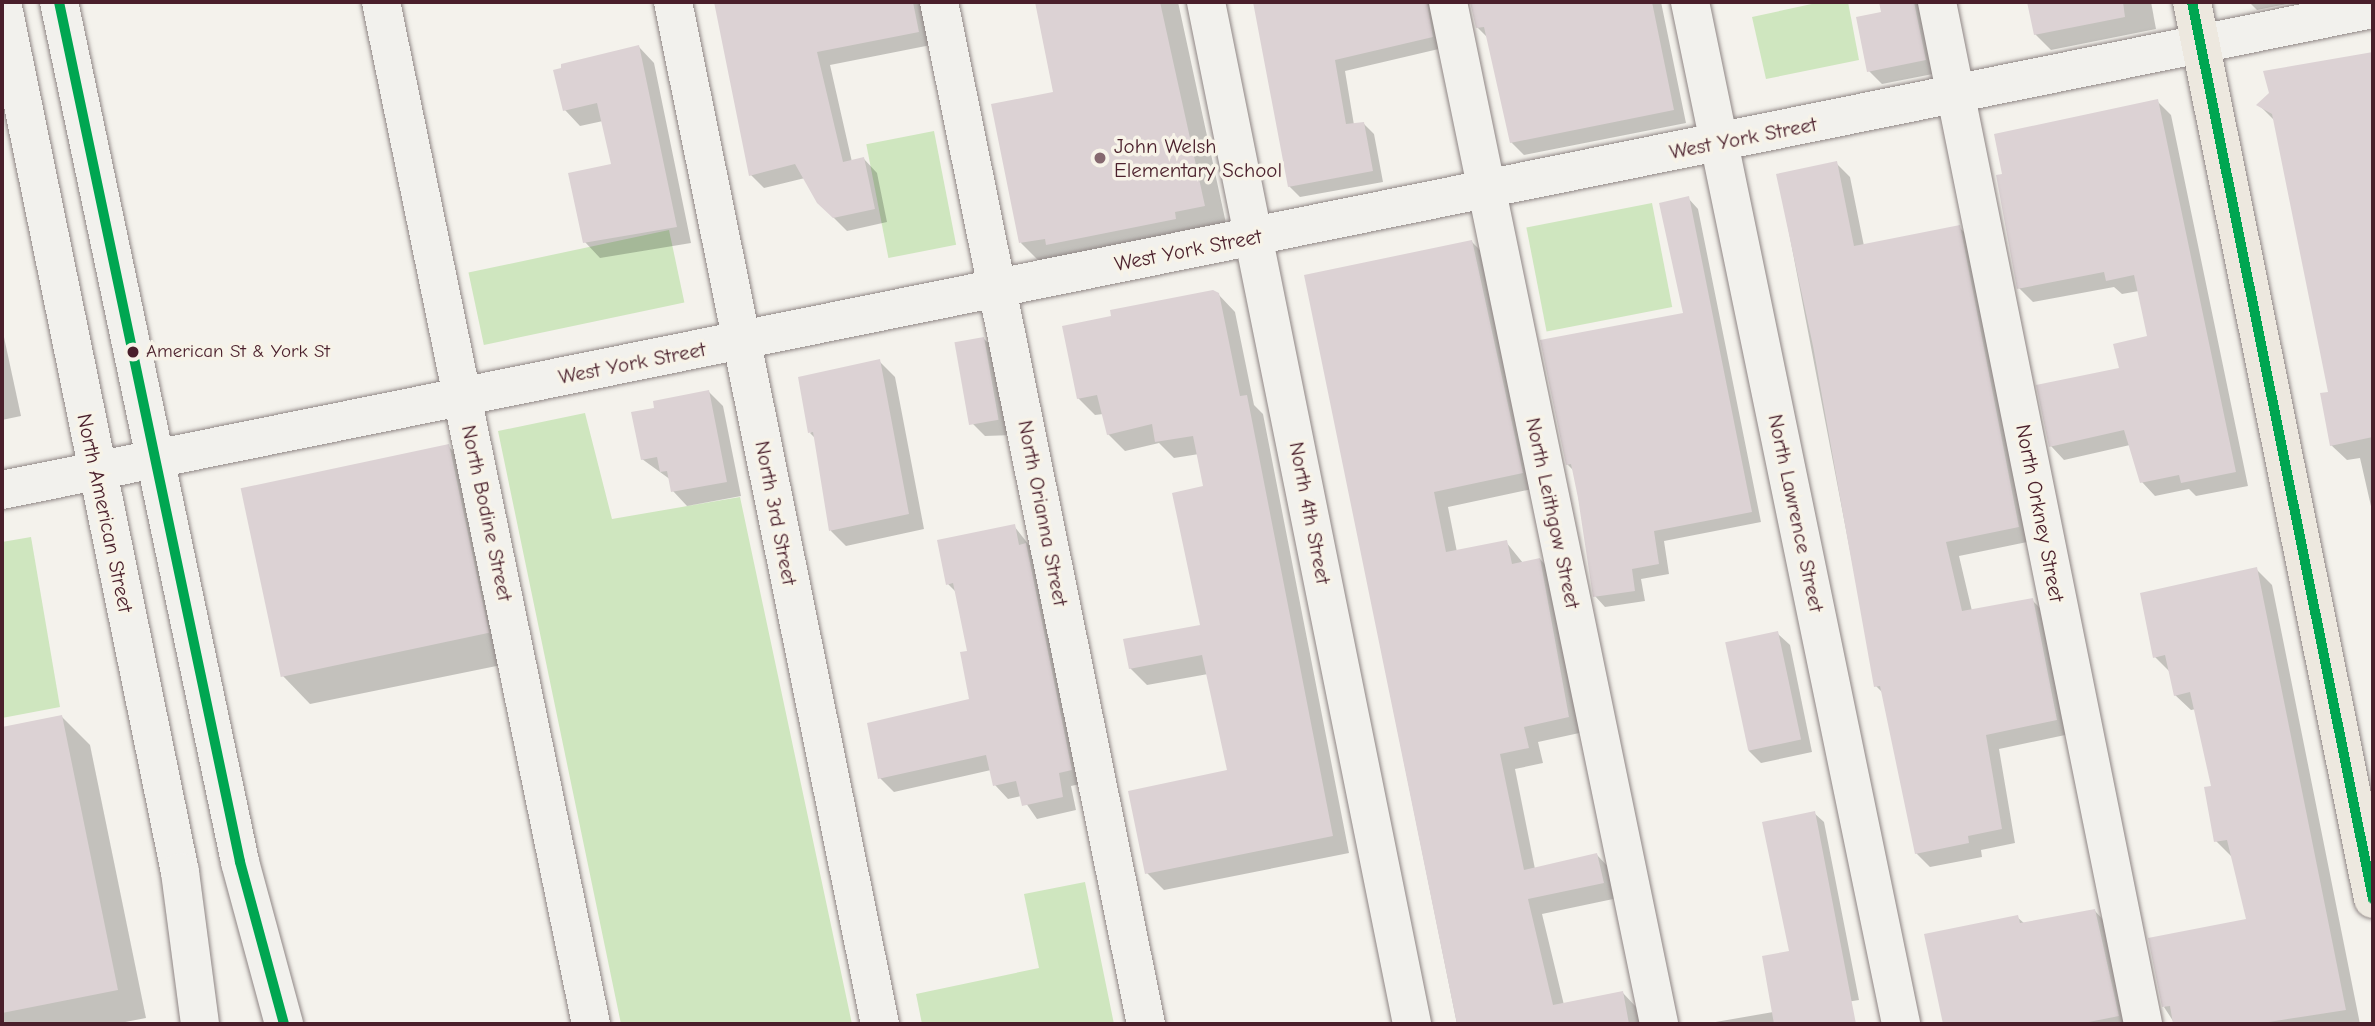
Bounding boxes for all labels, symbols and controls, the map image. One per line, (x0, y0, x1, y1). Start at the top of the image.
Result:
street label: West York Street (1667, 111, 1819, 165)
place label: John Welsh Elementary School (1114, 133, 1282, 183)
marker: John Welsh Elementary School (1092, 150, 1108, 166)
street label: West York Street (1112, 223, 1264, 277)
street label: West York Street (556, 336, 708, 390)
place label: American St & York St (146, 341, 330, 363)
marker: American St & York St (126, 345, 140, 359)
street label: North American Street (72, 411, 138, 615)
street label: North Lawrence Street (1763, 412, 1829, 614)
street label: North Leithgow Street (1520, 415, 1586, 611)
street label: North Orianna Street (1013, 418, 1073, 608)
street label: North Orkney Street (2010, 422, 2070, 604)
street label: North Bodine Street (456, 423, 518, 603)
street label: North 3rd Street (750, 439, 802, 587)
street label: North 4th Street (1284, 440, 1336, 586)

